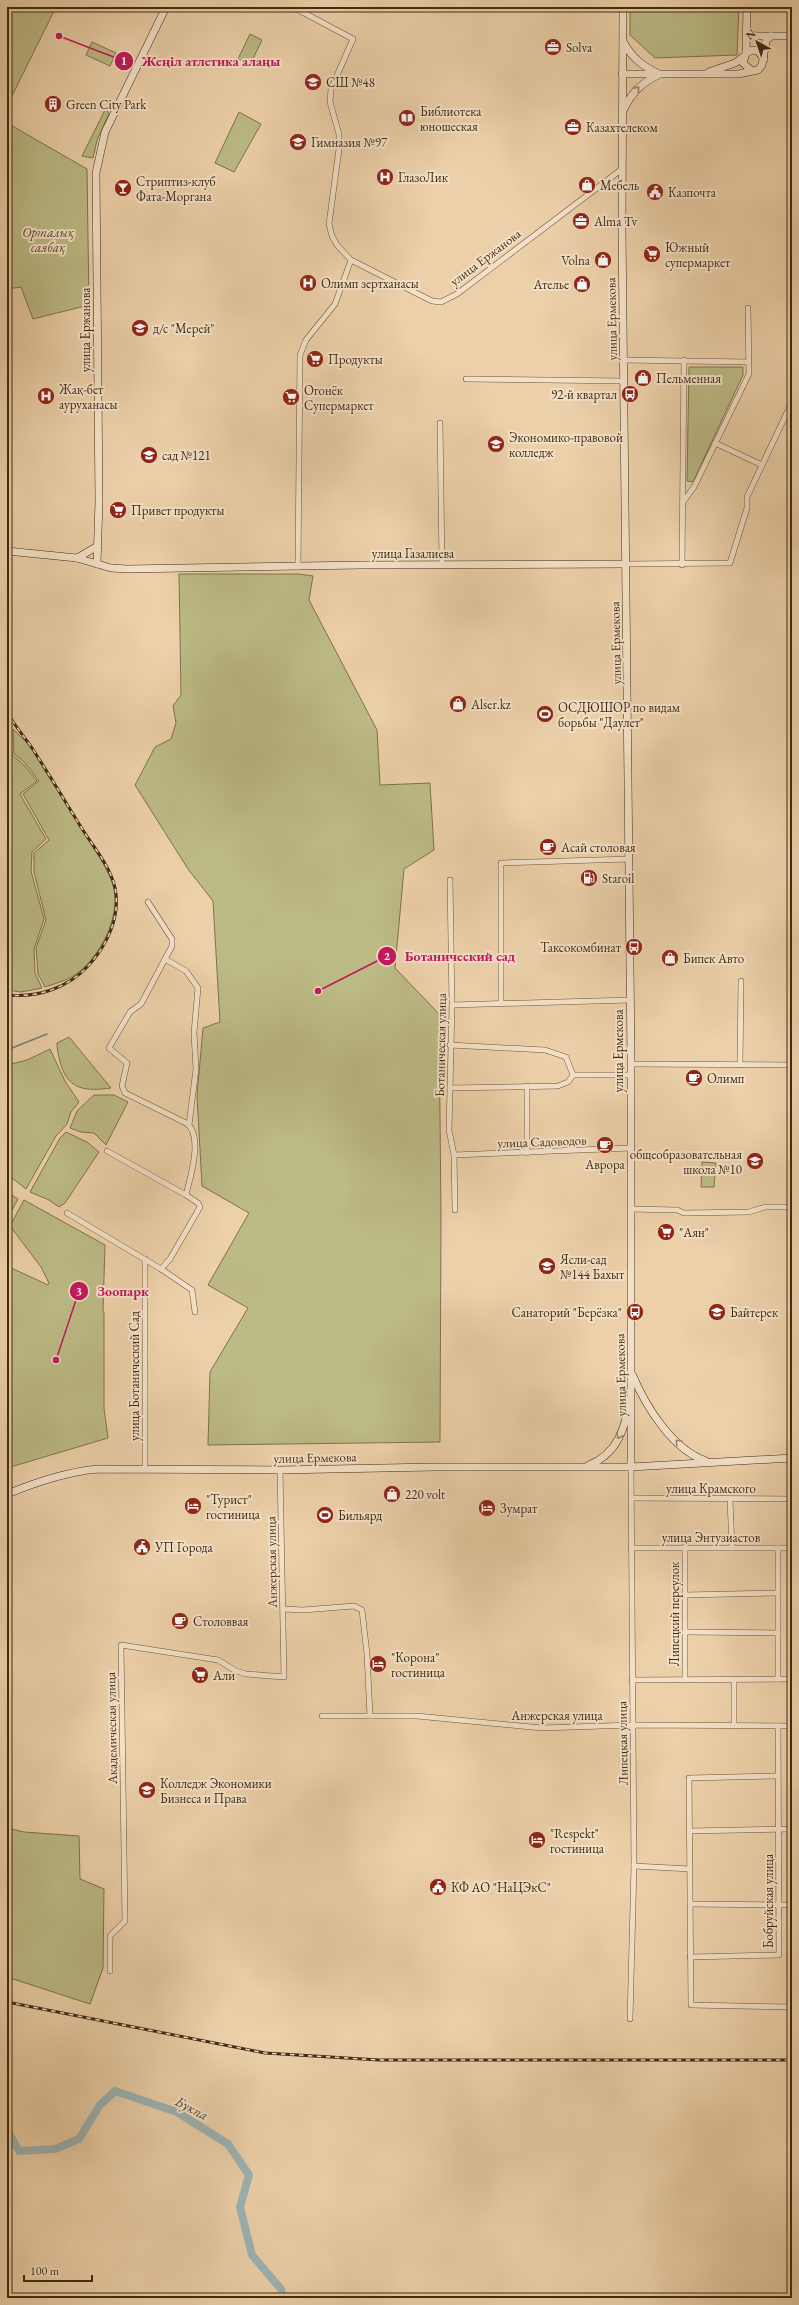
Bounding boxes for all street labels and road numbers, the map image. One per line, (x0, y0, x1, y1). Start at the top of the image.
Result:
street label: улица Ержанова (446, 225, 525, 290)
street label: улица Ермекова (602, 276, 621, 361)
street label: улица Ержанова (77, 287, 94, 372)
street label: улица Газалиева (372, 545, 455, 562)
street label: улица Ермекова (606, 600, 625, 685)
street label: Ботаническая улица (431, 992, 450, 1097)
street label: улица Ермекова (610, 1009, 627, 1093)
street label: улица Садоводов (497, 1131, 587, 1152)
street label: улица Ботанический Сад (126, 1311, 143, 1441)
street label: улица Ермекова (611, 1332, 630, 1417)
street label: улица Ермекова (273, 1448, 358, 1467)
street label: улица Крамского (666, 1480, 756, 1497)
street label: Анжерская улица (262, 1515, 281, 1609)
street label: улица Энтузиастов (662, 1529, 761, 1546)
street label: Липецкий переулок (666, 1561, 683, 1666)
street label: Академическая улица (102, 1671, 121, 1785)
street label: Липецкая улица (613, 1700, 632, 1785)
street label: Анжерская улица (510, 1707, 604, 1724)
street label: Бобруйская улица (760, 1853, 777, 1948)

